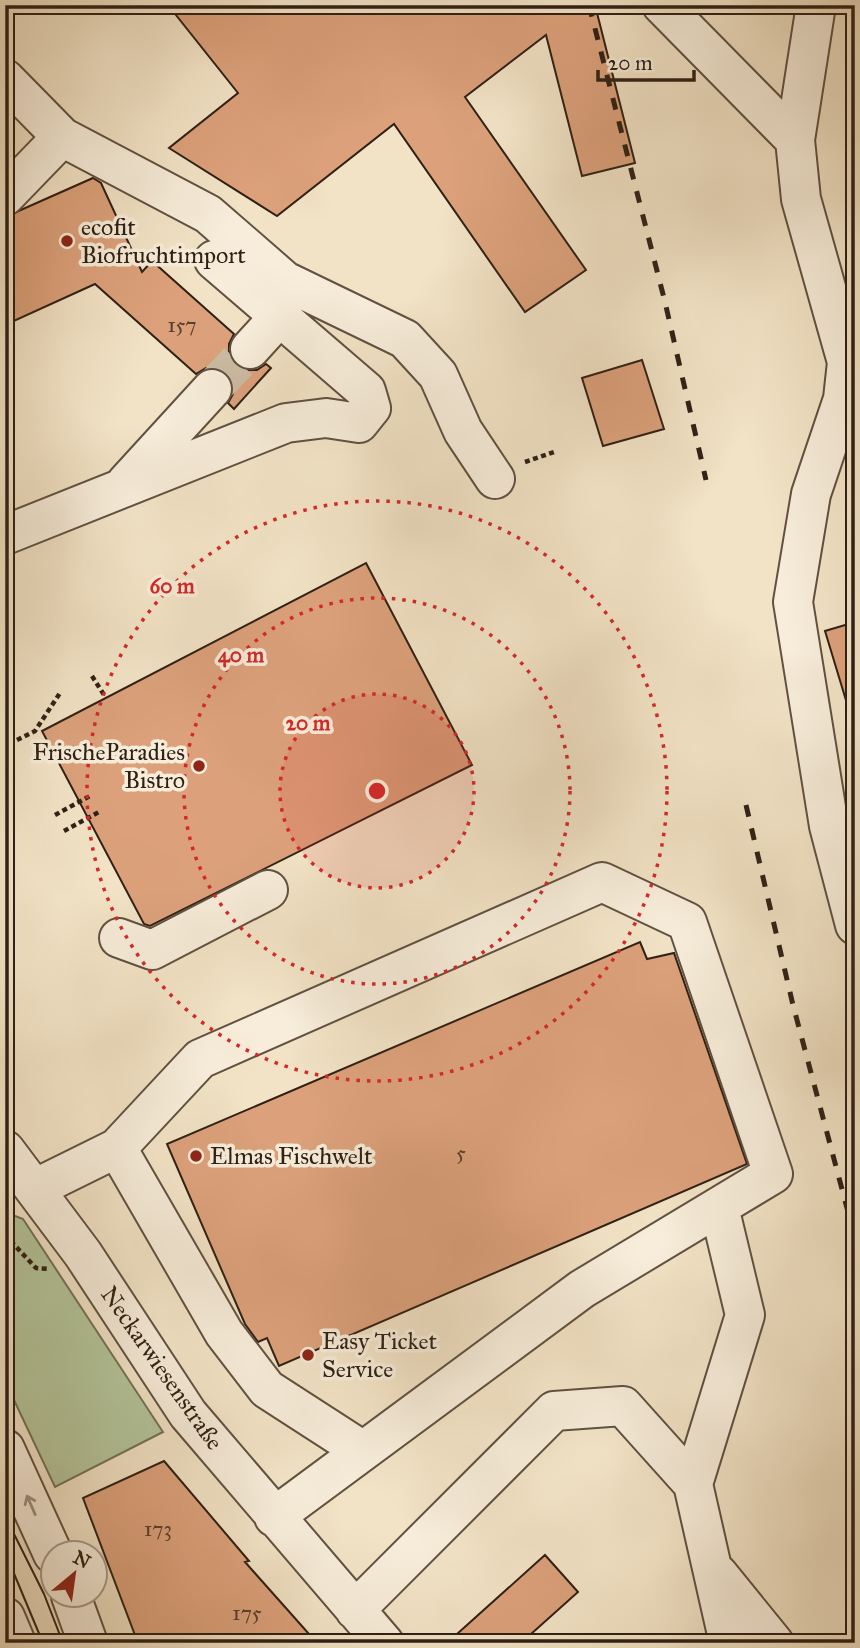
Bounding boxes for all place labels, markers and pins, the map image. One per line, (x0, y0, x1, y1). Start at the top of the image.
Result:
place label: ecofit Biofruchtimport (81, 212, 246, 270)
marker: ecofit Biofruchtimport (59, 233, 75, 249)
place label: FrischeParadies Bistro (33, 737, 185, 795)
marker: FrischeParadies Bistro (191, 758, 207, 774)
centre of rings (365, 779, 389, 803)
place label: Elmas Fischwelt (210, 1141, 373, 1171)
marker: Elmas Fischwelt (188, 1148, 204, 1164)
place label: Easy Ticket Service (322, 1326, 438, 1384)
marker: Easy Ticket Service (300, 1347, 316, 1363)

